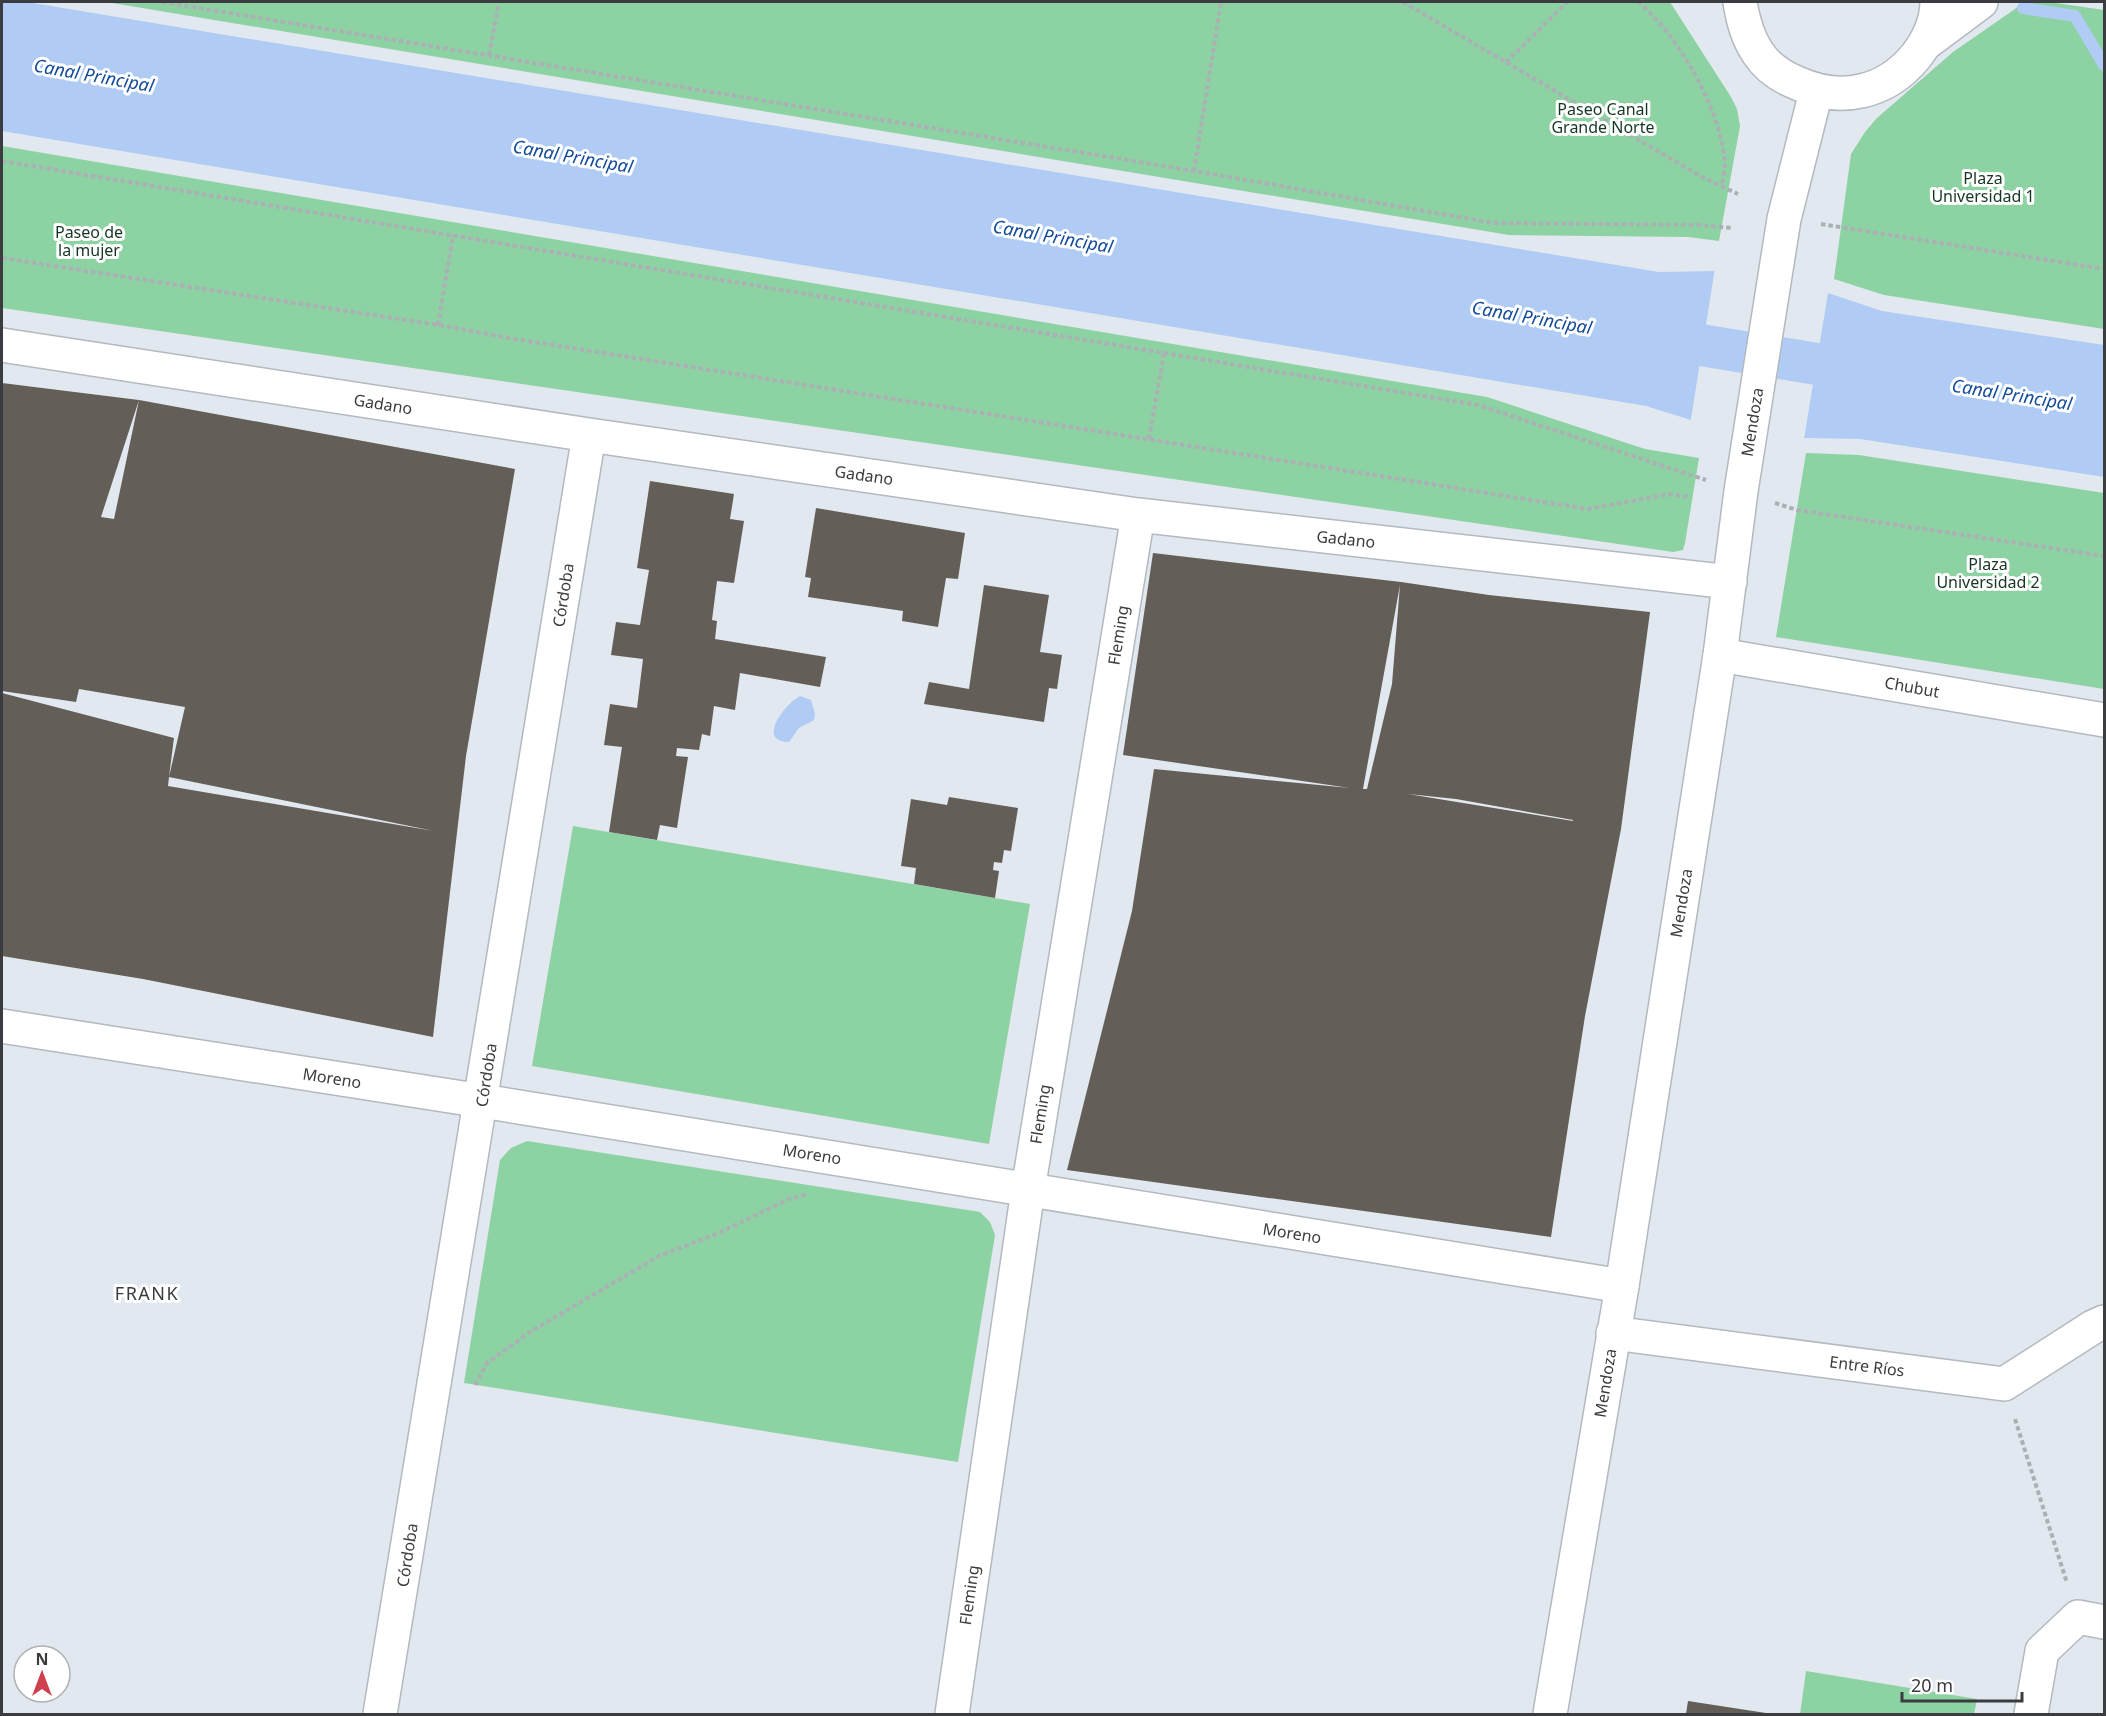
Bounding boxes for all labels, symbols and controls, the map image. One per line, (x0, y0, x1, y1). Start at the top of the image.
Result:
water label: Canal Principal (32, 53, 156, 97)
park label: Paseo Canal Grande Norte (1551, 98, 1655, 138)
water label: Canal Principal (511, 134, 635, 178)
park label: Plaza Universidad 1 (1931, 167, 2035, 207)
water label: Canal Principal (991, 214, 1115, 258)
park label: Paseo de la mujer (55, 221, 123, 261)
water label: Canal Principal (1470, 295, 1594, 339)
water label: Canal Principal (1950, 373, 2074, 415)
street label: Mendoza (1736, 386, 1768, 458)
street label: Gadano (352, 389, 414, 419)
street label: Gadano (833, 460, 895, 490)
street label: Gadano (1316, 525, 1376, 553)
park label: Plaza Universidad 2 (1936, 553, 2040, 593)
street label: Córdoba (547, 561, 579, 629)
street label: Fleming (1102, 604, 1134, 666)
street label: Chubut (1883, 671, 1941, 703)
street label: Mendoza (1665, 867, 1697, 939)
street label: Córdoba (470, 1041, 502, 1109)
street label: Moreno (301, 1063, 363, 1093)
street label: Fleming (1024, 1083, 1056, 1145)
street label: Moreno (781, 1139, 843, 1169)
street label: Moreno (1261, 1218, 1323, 1248)
district label: FRANK (115, 1281, 179, 1305)
street label: Mendoza (1589, 1347, 1621, 1419)
street label: Entre Ríos (1828, 1350, 1906, 1382)
street label: Córdoba (391, 1521, 423, 1589)
street label: Fleming (954, 1564, 984, 1626)
north arrow (12, 1644, 72, 1704)
text: N (35, 1648, 49, 1670)
scale bar (1902, 1665, 2022, 1703)
text: 20 m (1911, 1673, 1953, 1697)

